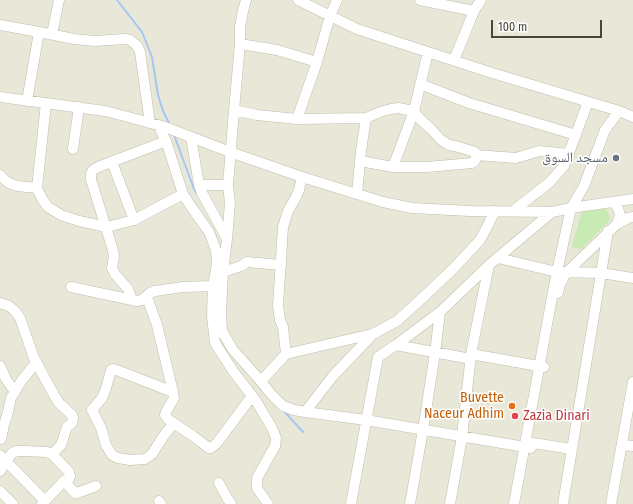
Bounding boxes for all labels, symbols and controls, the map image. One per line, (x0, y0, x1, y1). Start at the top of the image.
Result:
scale bar (493, 12, 604, 38)
text: 100 m (498, 20, 527, 34)
place label: مسجد السوق (542, 150, 608, 166)
marker: مسجد السوق (611, 153, 621, 163)
place label: Buvette Naceur Adhim (424, 390, 504, 422)
marker: Buvette Naceur Adhim (507, 401, 517, 411)
place label: Zazia Dinari (523, 408, 590, 424)
marker: Zazia Dinari (510, 411, 520, 421)

